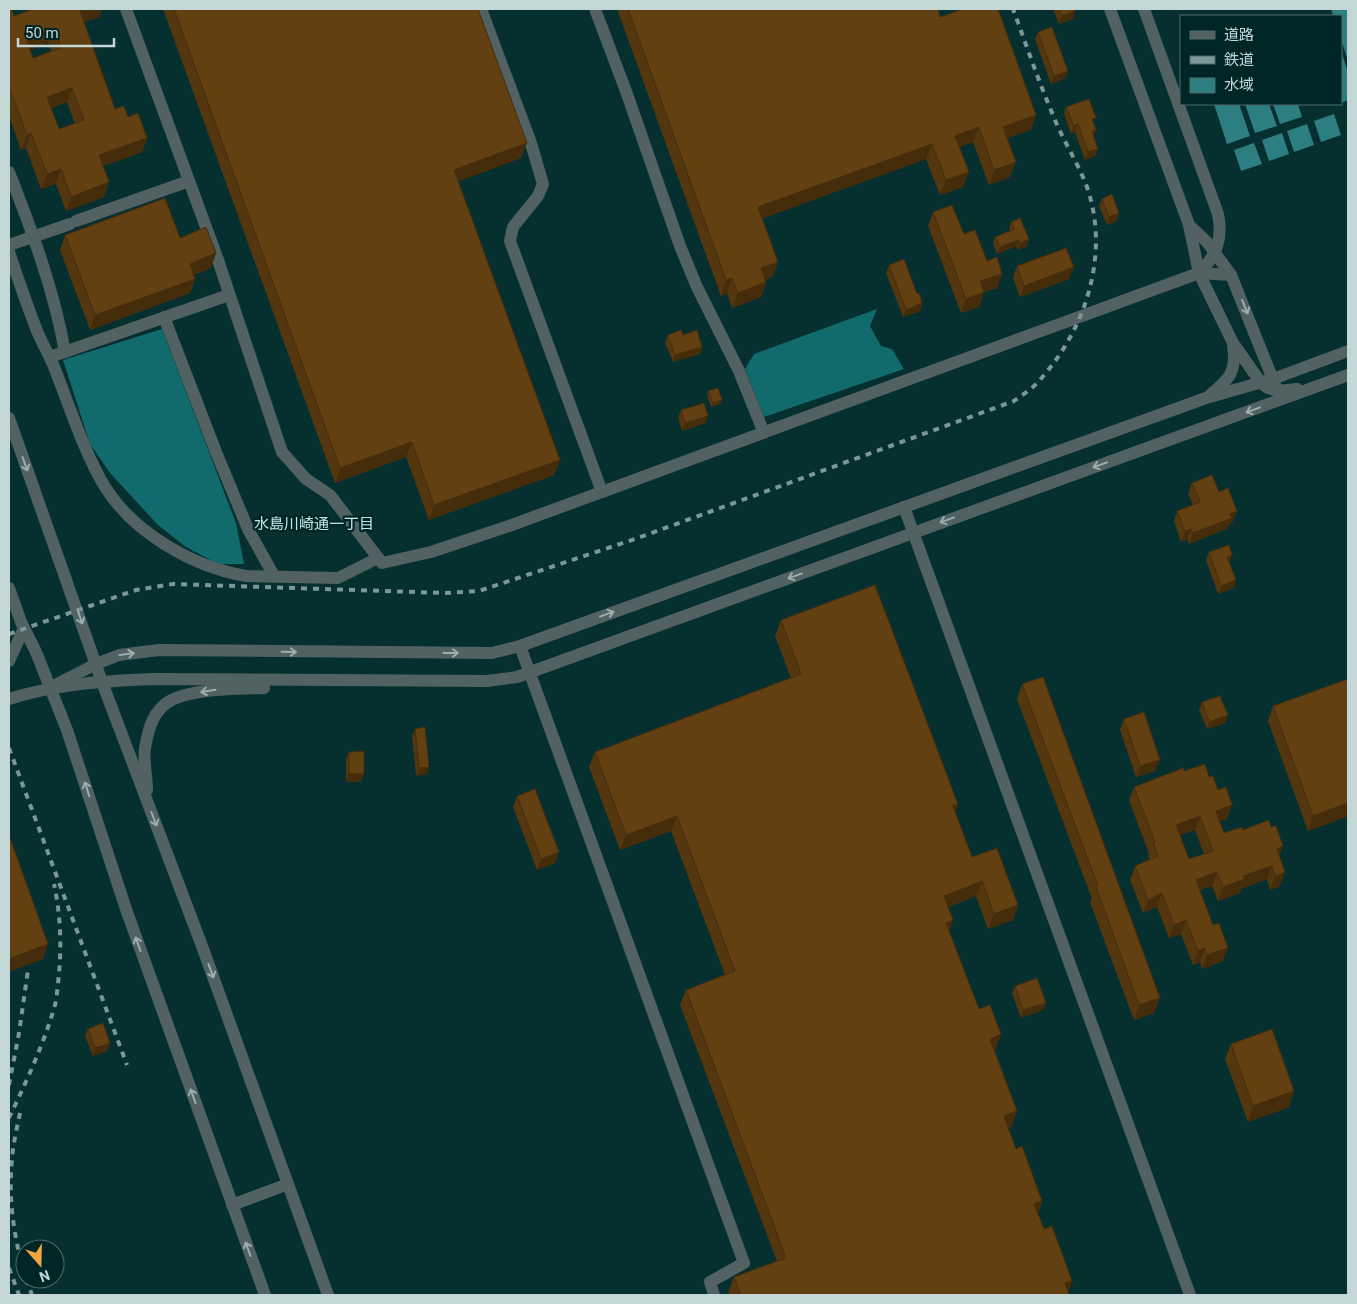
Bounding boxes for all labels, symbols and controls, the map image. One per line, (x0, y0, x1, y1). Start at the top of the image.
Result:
scale bar (18, 15, 114, 47)
legend (1180, 15, 1342, 105)
text: 50 m (25, 24, 59, 42)
text: 道路 (1224, 26, 1254, 44)
text: 鉄道 (1224, 51, 1254, 69)
text: 水域 (1224, 76, 1254, 94)
one-way arrow (1241, 299, 1250, 314)
one-way arrow (1246, 406, 1261, 415)
one-way arrow (21, 455, 30, 471)
one-way arrow (1093, 461, 1108, 470)
district label: 水島川崎通一丁目 (254, 515, 374, 533)
one-way arrow (940, 516, 956, 525)
one-way arrow (788, 572, 803, 581)
one-way arrow (76, 608, 85, 624)
one-way arrow (599, 609, 615, 618)
one-way arrow (280, 647, 297, 657)
one-way arrow (443, 648, 459, 658)
one-way arrow (118, 649, 134, 659)
one-way arrow (200, 687, 216, 697)
one-way arrow (82, 782, 91, 798)
one-way arrow (150, 810, 159, 826)
one-way arrow (133, 936, 142, 952)
one-way arrow (207, 963, 216, 978)
one-way arrow (188, 1089, 197, 1105)
north arrow (15, 1239, 65, 1289)
one-way arrow (243, 1242, 252, 1258)
text: N (37, 1267, 52, 1285)

